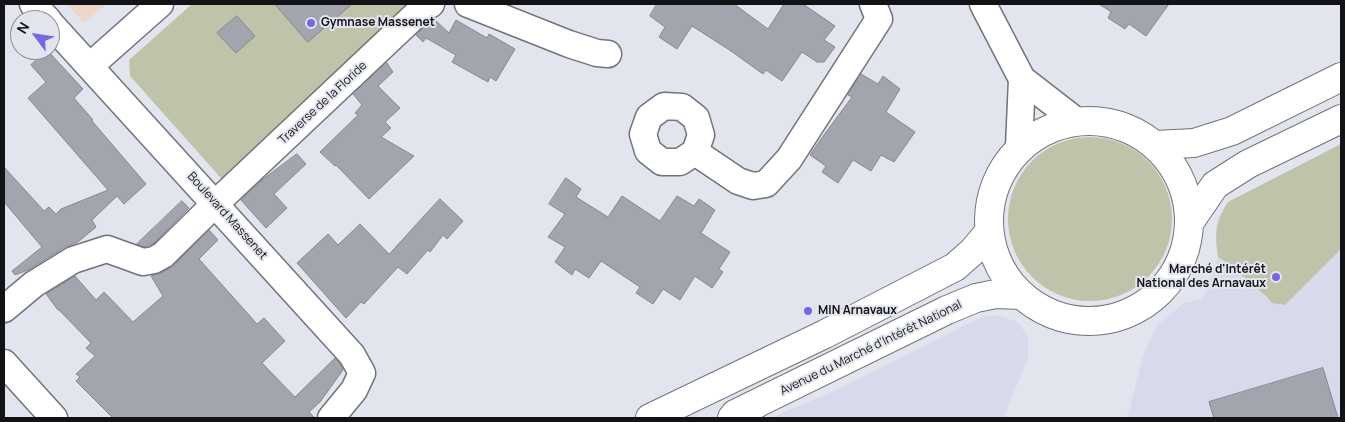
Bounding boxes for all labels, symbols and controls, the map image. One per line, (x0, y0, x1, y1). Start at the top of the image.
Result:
north arrow (10, 10, 60, 60)
place label: Gymnase Massenet (321, 16, 435, 30)
marker: Gymnase Massenet (305, 17, 317, 29)
text: N (12, 18, 33, 37)
street label: Traverse de la Floride (276, 58, 370, 148)
street label: Boulevard Massenet (184, 169, 270, 263)
place label: Marché d'Intérêt National des Arnavaux (1136, 263, 1266, 291)
marker: Marché d'Intérêt National des Arnavaux (1270, 271, 1282, 283)
street label: Avenue du Marché d'Intérêt National (778, 298, 964, 398)
place label: MIN Arnavaux (818, 304, 897, 318)
marker: MIN Arnavaux (802, 305, 814, 317)

